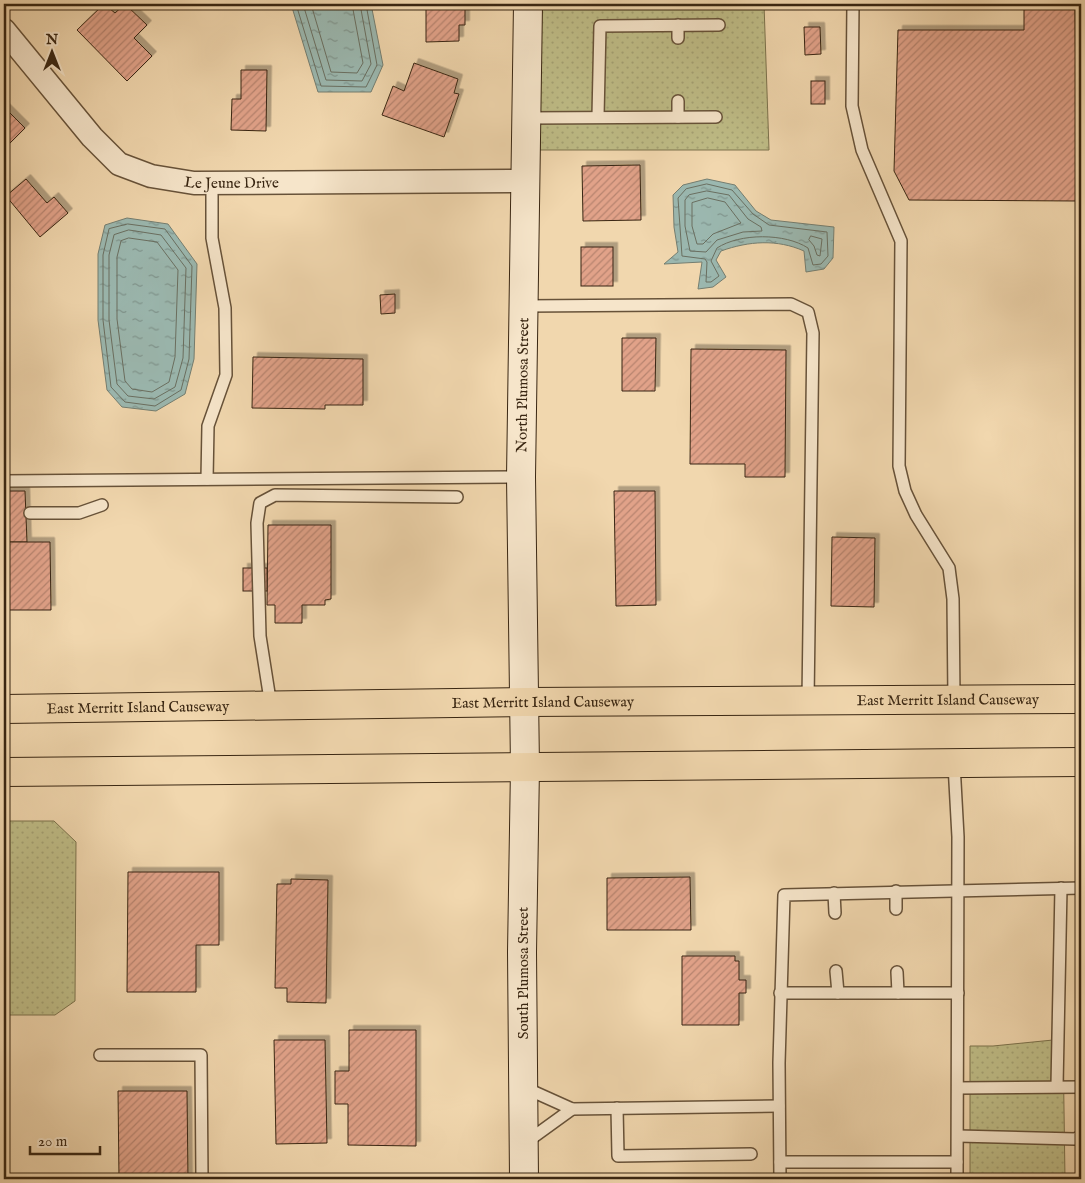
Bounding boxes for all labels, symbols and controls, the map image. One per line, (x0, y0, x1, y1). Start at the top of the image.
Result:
north arrow (28, 28, 78, 78)
text: N (45, 31, 58, 49)
street label: Le Jeune Drive (183, 172, 279, 193)
street label: North Plumosa Street (512, 317, 533, 453)
street label: East Merritt Island Causeway (857, 690, 1040, 710)
street label: East Merritt Island Causeway (452, 692, 635, 712)
street label: East Merritt Island Causeway (47, 696, 230, 718)
street label: South Plumosa Street (514, 907, 533, 1039)
scale bar (30, 1123, 100, 1155)
text: 20 m (38, 1132, 68, 1151)

